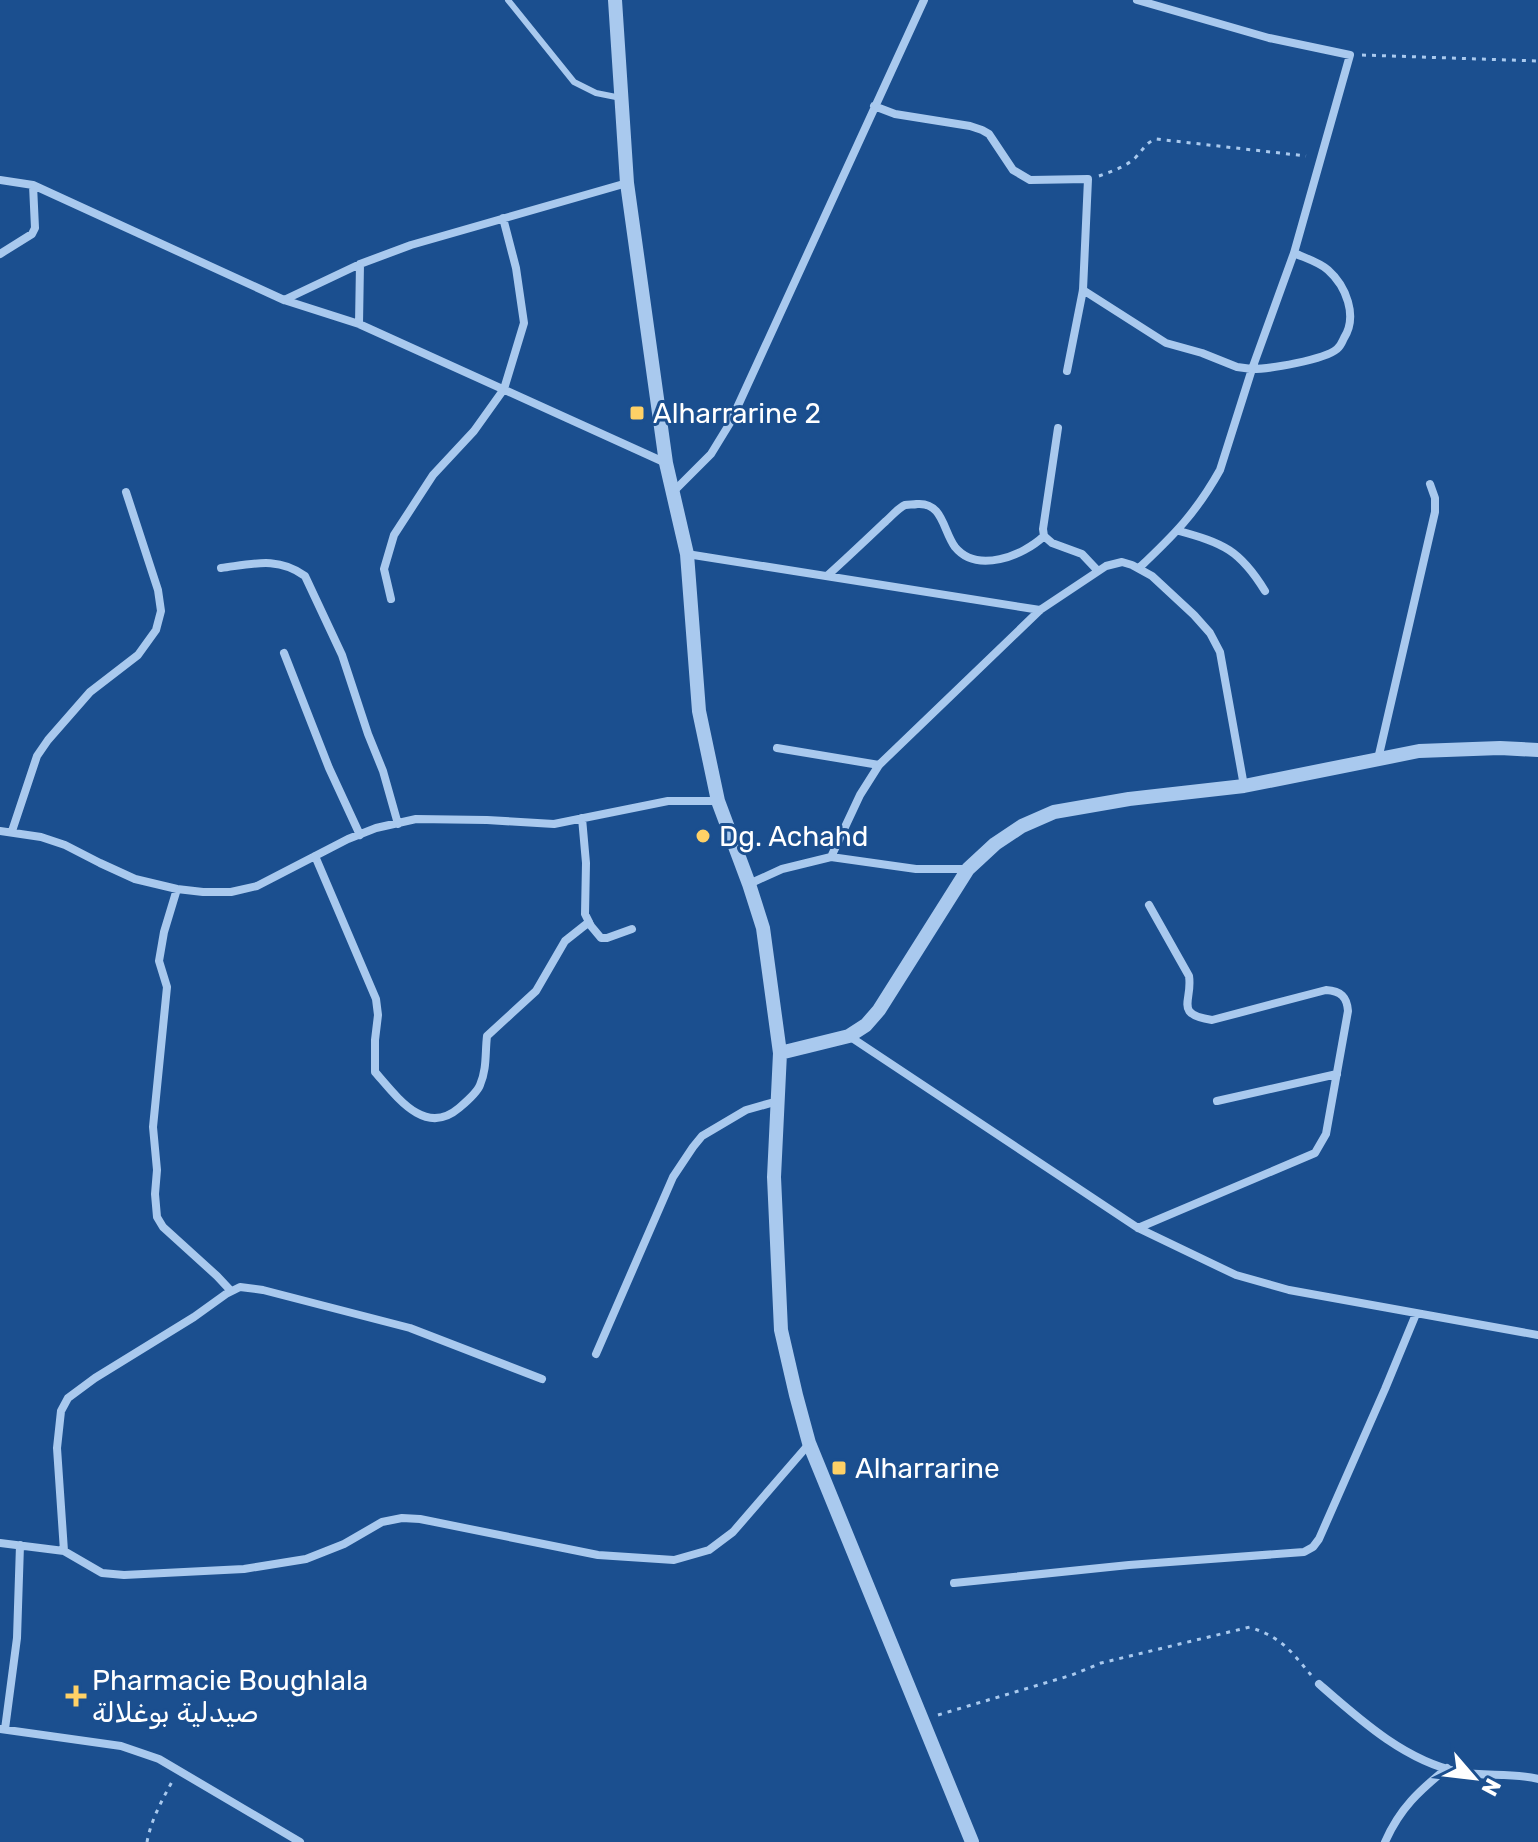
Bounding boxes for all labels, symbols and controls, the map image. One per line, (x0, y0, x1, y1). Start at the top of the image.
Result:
place label: Alharrarine 2 (653, 397, 821, 430)
marker: Alharrarine 2 (628, 404, 646, 422)
place label: Dg. Achahd (719, 820, 868, 853)
marker: Dg. Achahd (694, 827, 712, 845)
place label: Alharrarine (855, 1452, 1000, 1485)
marker: Alharrarine (830, 1459, 848, 1477)
place label: Pharmacie Boughlala صيدلية بوغلالة (92, 1664, 368, 1729)
marker: Pharmacie Boughlala صيدلية بوغلالة (67, 1687, 85, 1705)
north arrow (1434, 1738, 1514, 1818)
text: N (1476, 1774, 1507, 1800)

